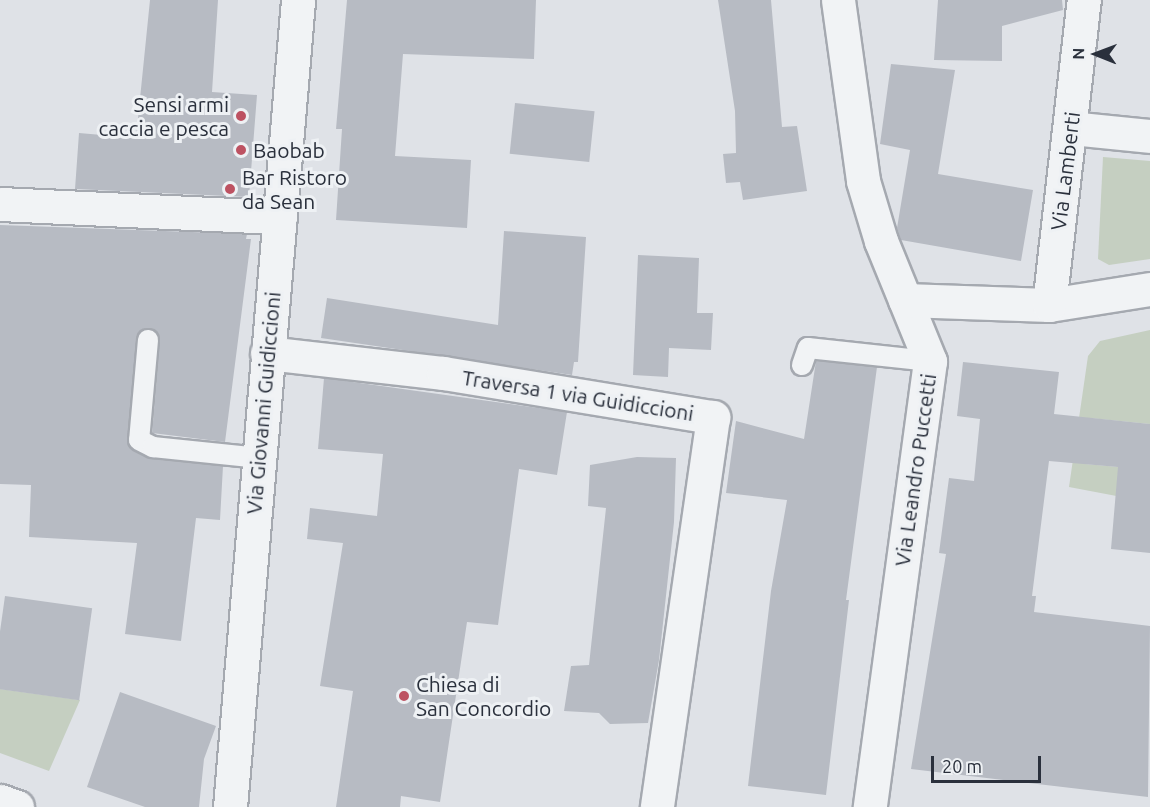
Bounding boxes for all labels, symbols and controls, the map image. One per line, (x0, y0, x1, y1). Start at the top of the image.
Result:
north arrow (1066, 24, 1126, 84)
text: N (1069, 48, 1087, 60)
place label: Sensi armi caccia e pesca (98, 91, 229, 141)
marker: Sensi armi caccia e pesca (234, 109, 248, 123)
street label: Via Lamberti (1045, 110, 1085, 232)
place label: Baobab (253, 137, 325, 163)
marker: Baobab (234, 143, 248, 157)
place label: Bar Ristoro da Sean (242, 164, 347, 214)
marker: Bar Ristoro da Sean (223, 182, 237, 196)
street label: Via Giovanni Guidiccioni (241, 291, 285, 515)
street label: Traversa 1 via Guidiccioni (460, 364, 696, 426)
street label: Via Leandro Puccetti (889, 372, 941, 568)
place label: Chiesa di San Concordio (416, 671, 551, 721)
marker: Chiesa di San Concordio (397, 689, 411, 703)
scale bar (934, 744, 1044, 782)
text: 20 m (942, 756, 982, 776)

